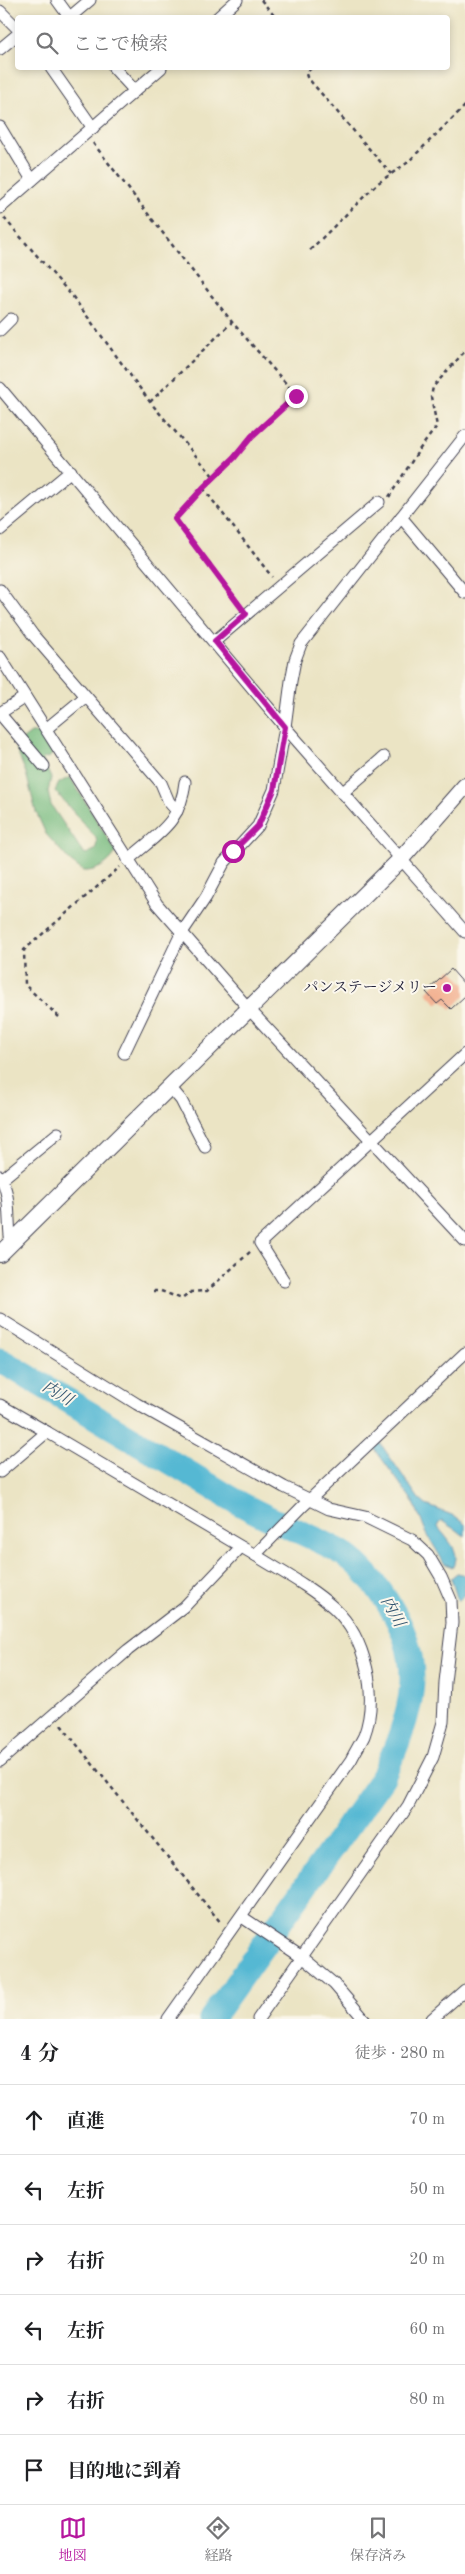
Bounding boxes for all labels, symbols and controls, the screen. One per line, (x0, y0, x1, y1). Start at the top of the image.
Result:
search box (15, 15, 450, 70)
icon: search (33, 29, 61, 57)
text: ここで検索 (73, 36, 168, 55)
route end (285, 385, 308, 408)
route start (222, 840, 245, 863)
place label: パンステージメリー (303, 980, 437, 996)
marker: パンステージメリー (441, 982, 453, 994)
water label: 内川 (39, 1377, 78, 1410)
water label: 内川 (377, 1593, 409, 1632)
text: 4 分 (20, 2044, 59, 2065)
text: 徒歩 · 280 m (355, 2046, 445, 2062)
icon: ahead (20, 2106, 48, 2134)
text: 70 m (409, 2112, 445, 2128)
text: 直進 (67, 2113, 105, 2132)
icon: left (20, 2176, 48, 2204)
text: 50 m (409, 2182, 445, 2198)
text: 左折 (67, 2183, 105, 2202)
icon: right (20, 2246, 48, 2274)
text: 20 m (409, 2252, 445, 2268)
text: 右折 (67, 2253, 105, 2272)
icon: left (20, 2316, 48, 2344)
text: 60 m (409, 2322, 445, 2338)
text: 左折 (67, 2323, 105, 2342)
icon: right (20, 2386, 48, 2414)
text: 80 m (409, 2392, 445, 2408)
text: 右折 (67, 2393, 105, 2412)
icon: arrive (20, 2456, 48, 2484)
text: 目的地に到着 (67, 2463, 181, 2482)
tab: 地図 (59, 2514, 87, 2565)
tab: 経路 (204, 2514, 232, 2565)
tab: 保存済み (350, 2514, 406, 2565)

